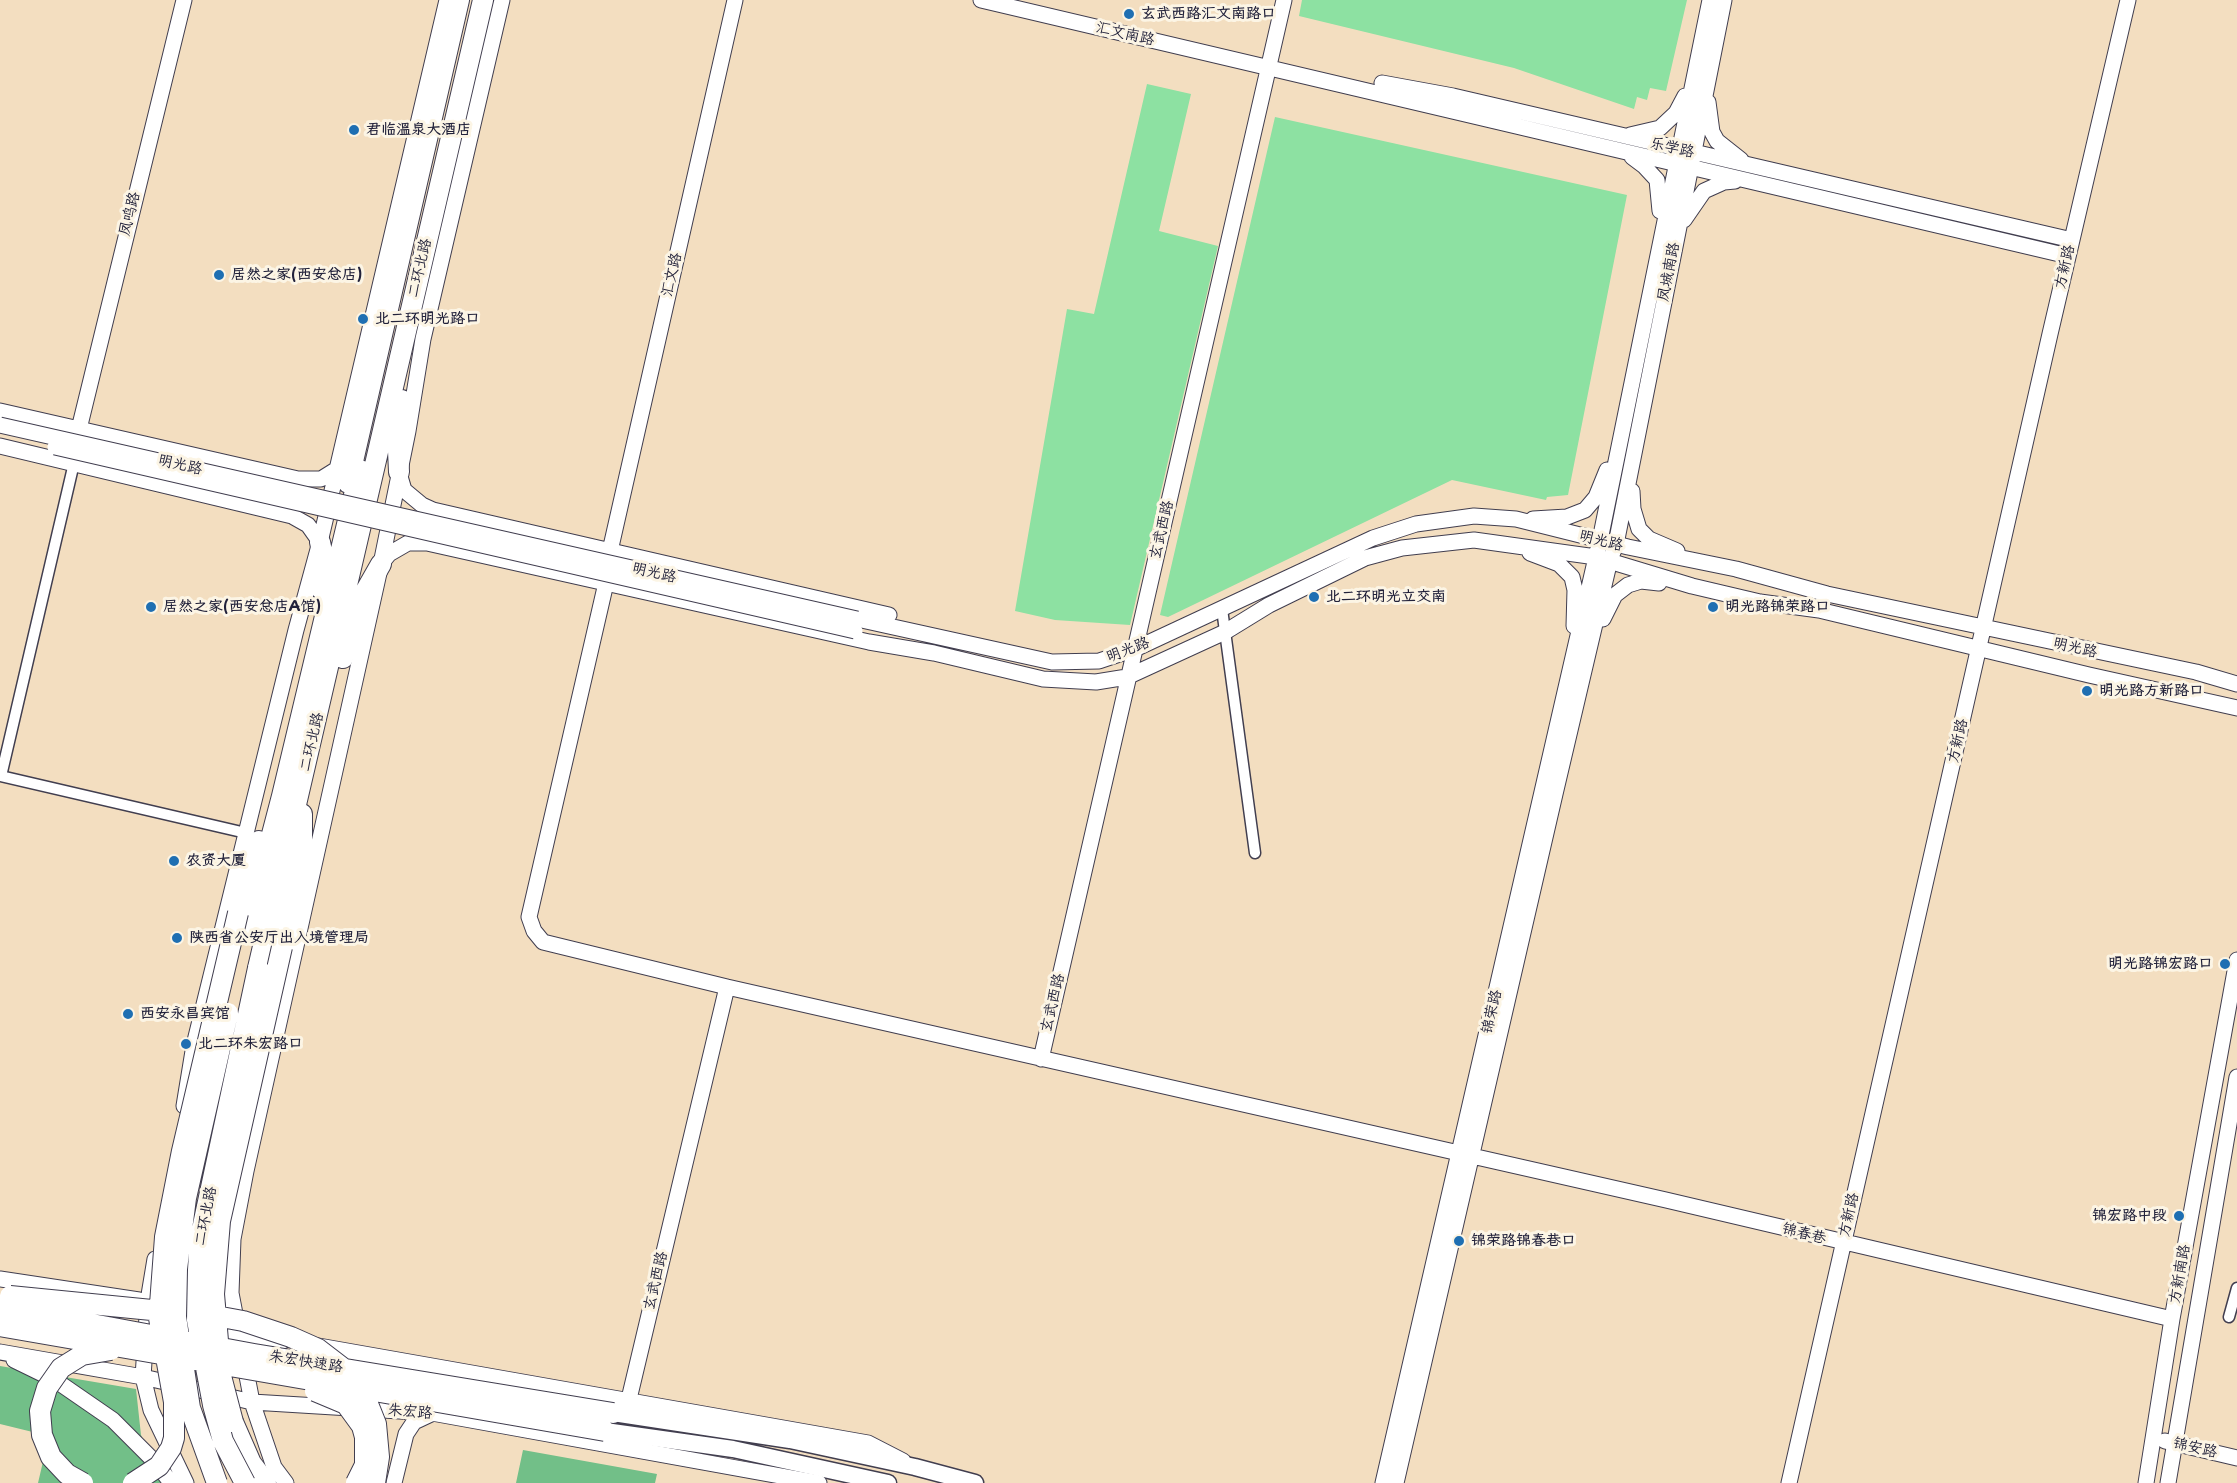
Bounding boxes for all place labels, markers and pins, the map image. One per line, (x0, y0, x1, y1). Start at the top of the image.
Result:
place label: 玄武西路汇文南路口 (1141, 5, 1276, 23)
marker: 玄武西路汇文南路口 (1122, 7, 1136, 21)
place label: 君临温泉大酒店 (366, 121, 471, 139)
marker: 君临温泉大酒店 (347, 123, 361, 137)
place label: 居然之家(西安总店) (231, 266, 362, 284)
marker: 居然之家(西安总店) (212, 268, 226, 282)
place label: 北二环明光路口 (375, 310, 480, 328)
marker: 北二环明光路口 (356, 312, 370, 326)
place label: 北二环明光立交南 (1326, 588, 1446, 606)
marker: 北二环明光立交南 (1307, 590, 1321, 604)
place label: 居然之家(西安总店A馆) (163, 598, 321, 616)
place label: 明光路锦荣路口 (1725, 598, 1830, 616)
marker: 居然之家(西安总店A馆) (144, 600, 158, 614)
marker: 明光路锦荣路口 (1706, 600, 1720, 614)
place label: 明光路方新路口 (2099, 682, 2204, 700)
marker: 明光路方新路口 (2080, 684, 2094, 698)
place label: 农资大厦 (186, 852, 246, 870)
marker: 农资大厦 (167, 854, 181, 868)
place label: 陕西省公安厅出入境管理局 (189, 929, 369, 947)
marker: 陕西省公安厅出入境管理局 (170, 931, 184, 945)
place label: 明光路锦宏路口 (2108, 955, 2213, 973)
marker: 明光路锦宏路口 (2218, 957, 2232, 971)
place label: 西安永昌宾馆 (140, 1005, 230, 1023)
marker: 西安永昌宾馆 (121, 1007, 135, 1021)
place label: 北二环朱宏路口 (198, 1035, 303, 1053)
marker: 北二环朱宏路口 (179, 1037, 193, 1051)
place label: 锦宏路中段 (2092, 1207, 2167, 1225)
marker: 锦宏路中段 (2172, 1209, 2186, 1223)
place label: 锦荣路锦春巷口 (1471, 1232, 1576, 1250)
marker: 锦荣路锦春巷口 (1452, 1234, 1466, 1248)

